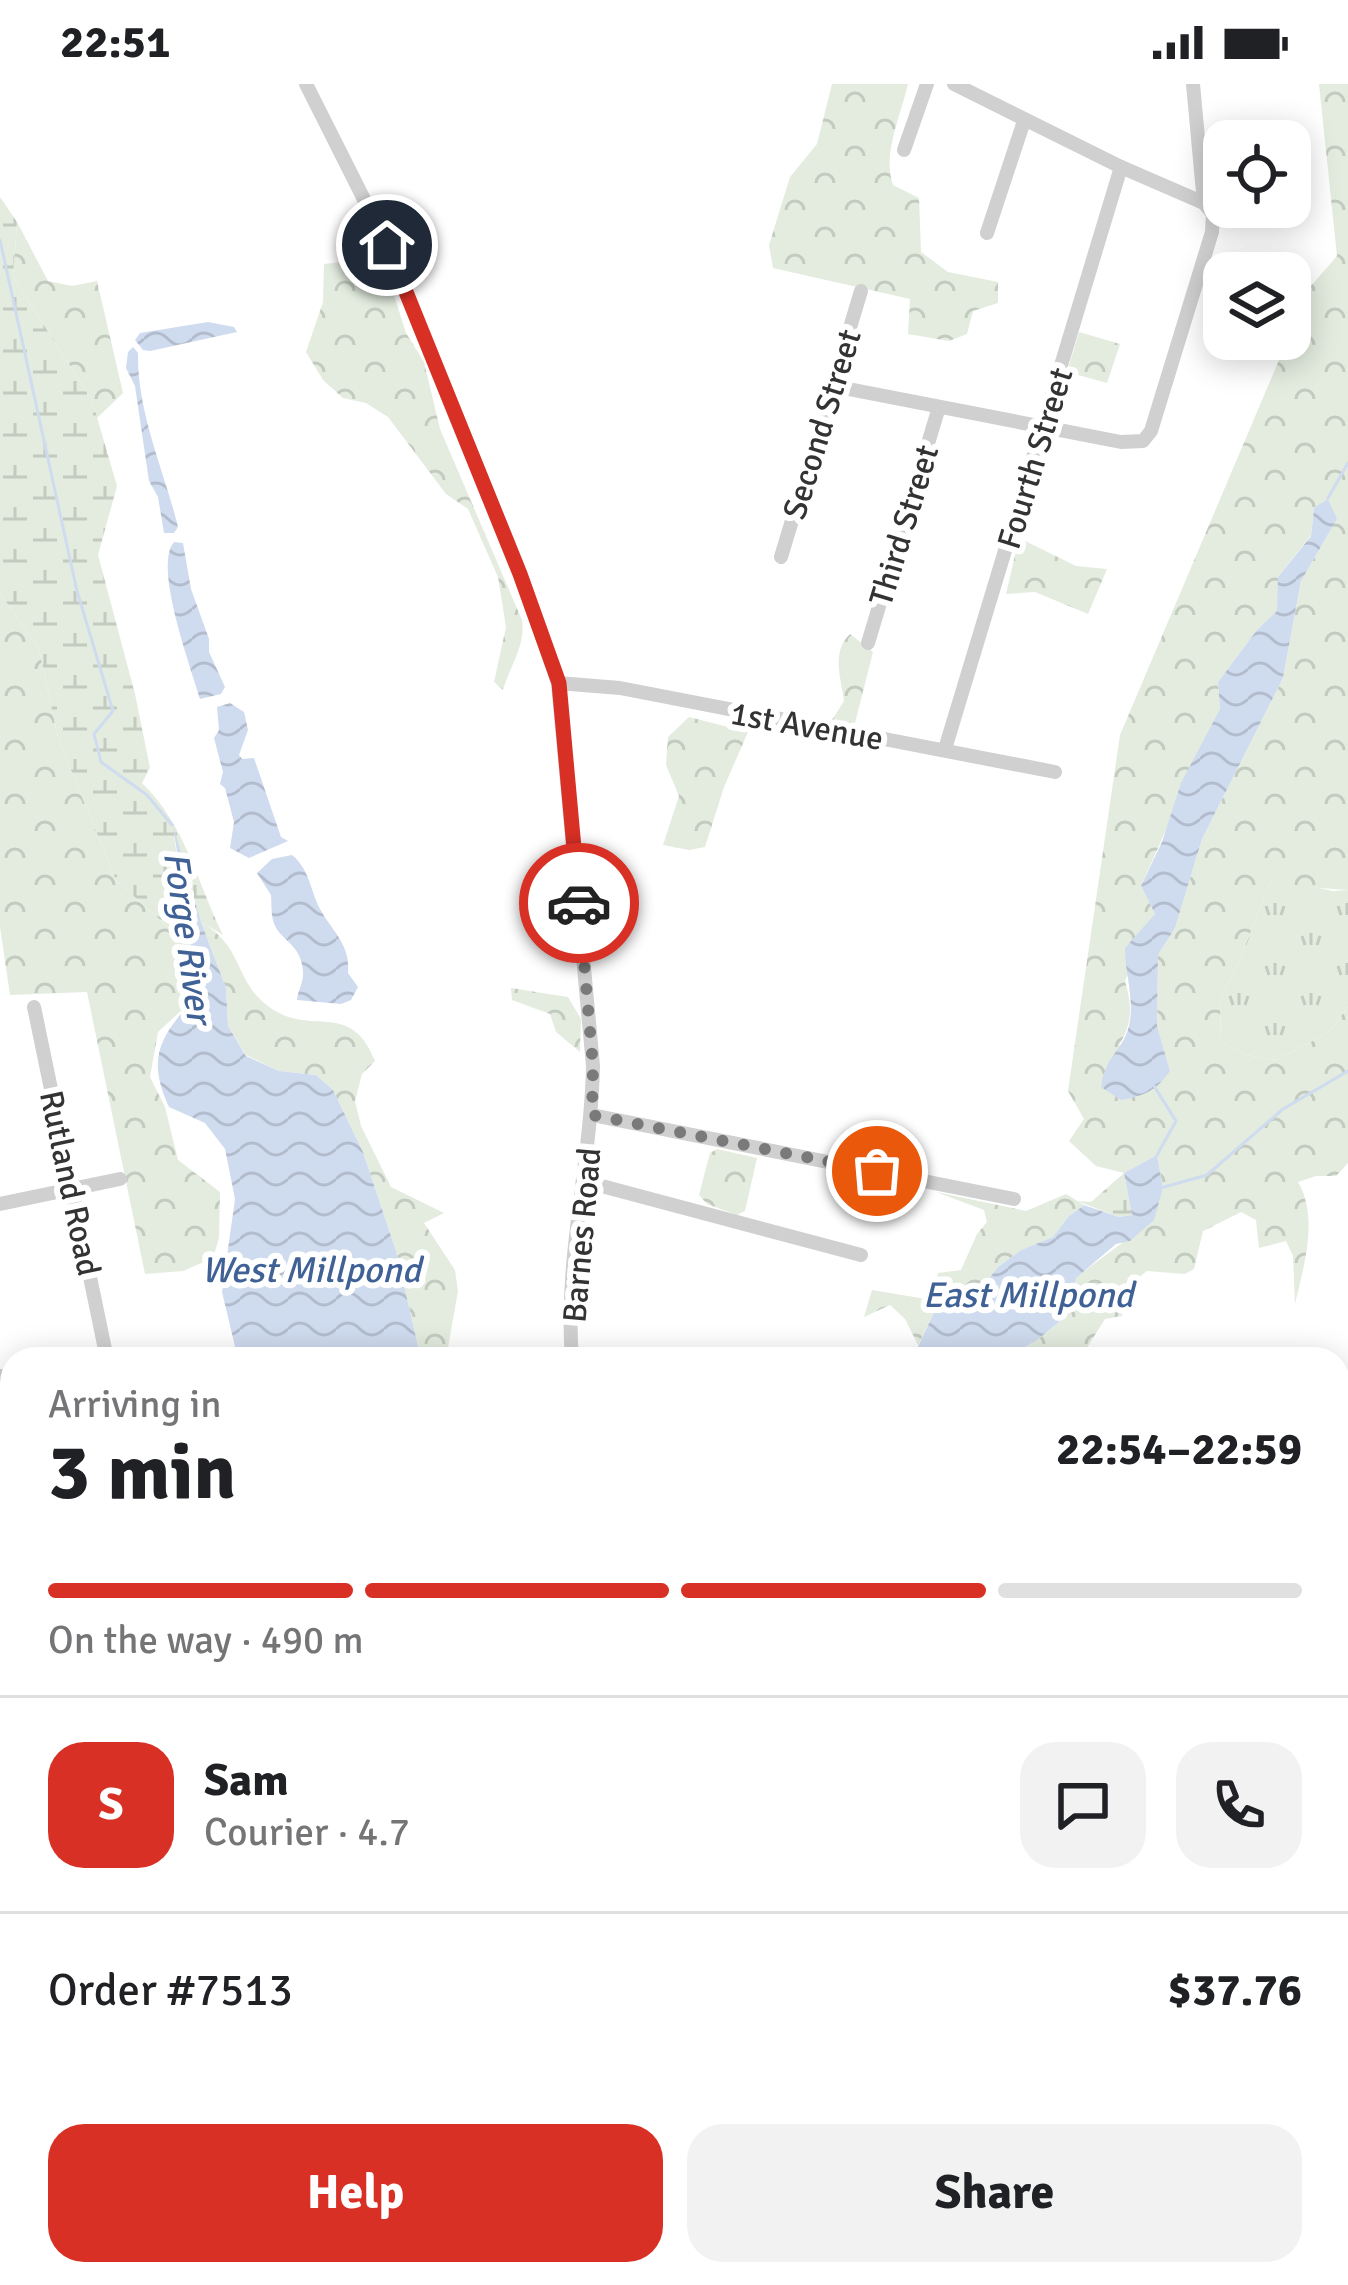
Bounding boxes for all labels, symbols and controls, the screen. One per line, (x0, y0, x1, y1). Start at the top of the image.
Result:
text: 22:51 (60, 15, 170, 70)
map controls (1203, 120, 1311, 360)
button: locate (1203, 120, 1311, 228)
pin (336, 194, 438, 296)
icon: home (354, 212, 420, 278)
button: layers (1203, 252, 1311, 360)
street label: Second Street (774, 325, 871, 524)
street label: Fourth Street (988, 363, 1082, 554)
street label: Third Street (861, 440, 948, 611)
street label: 1st Avenue (727, 693, 886, 760)
courier (519, 843, 639, 963)
water label: Forge River (153, 849, 222, 1030)
icon: car (546, 870, 612, 936)
street label: Rutland Road (30, 1087, 109, 1280)
pin (826, 1120, 928, 1222)
icon: bag (844, 1138, 910, 1204)
street label: Barnes Road (554, 1146, 611, 1324)
water label: West Millpond (201, 1248, 425, 1293)
water label: East Millpond (923, 1273, 1137, 1318)
text: Arriving in (48, 1380, 222, 1428)
text: 22:54–22:59 (1056, 1422, 1302, 1477)
text: 3 min (48, 1425, 236, 1521)
text: On the way · 490 m (48, 1616, 364, 1664)
button: chat (1020, 1742, 1146, 1868)
button: phone (1176, 1742, 1302, 1868)
text: Sam (204, 1753, 289, 1808)
text: S (98, 1777, 124, 1832)
text: Courier · 4.7 (204, 1808, 410, 1856)
text: Order #7513 (48, 1963, 293, 2018)
text: $37.76 (1168, 1963, 1302, 2018)
button: Help (48, 2124, 663, 2262)
button: Share (687, 2124, 1302, 2262)

